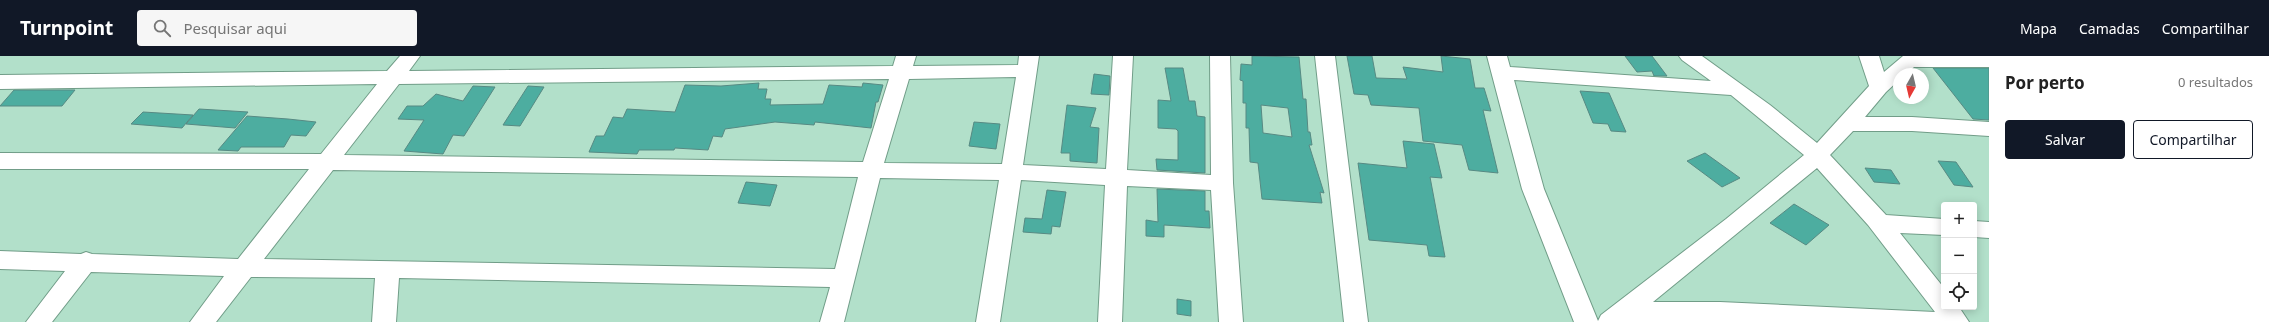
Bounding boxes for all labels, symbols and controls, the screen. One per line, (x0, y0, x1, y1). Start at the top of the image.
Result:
search box (137, 10, 417, 46)
text: Turnpoint (20, 15, 113, 41)
icon: search (151, 17, 173, 39)
text: Pesquisar aqui (183, 18, 287, 38)
text: Mapa (2020, 19, 2057, 38)
text: Camadas (2079, 19, 2140, 38)
text: Compartilhar (2162, 19, 2249, 38)
north arrow (1893, 68, 1929, 104)
text: Por perto (2005, 71, 2085, 94)
text: 0 resultados (2178, 73, 2253, 91)
button: Salvar (2005, 120, 2125, 159)
button: Compartilhar (2133, 120, 2253, 159)
map controls (1941, 202, 1977, 310)
button: + (1941, 202, 1977, 238)
button: − (1941, 238, 1977, 274)
button: locate (1941, 274, 1977, 310)

